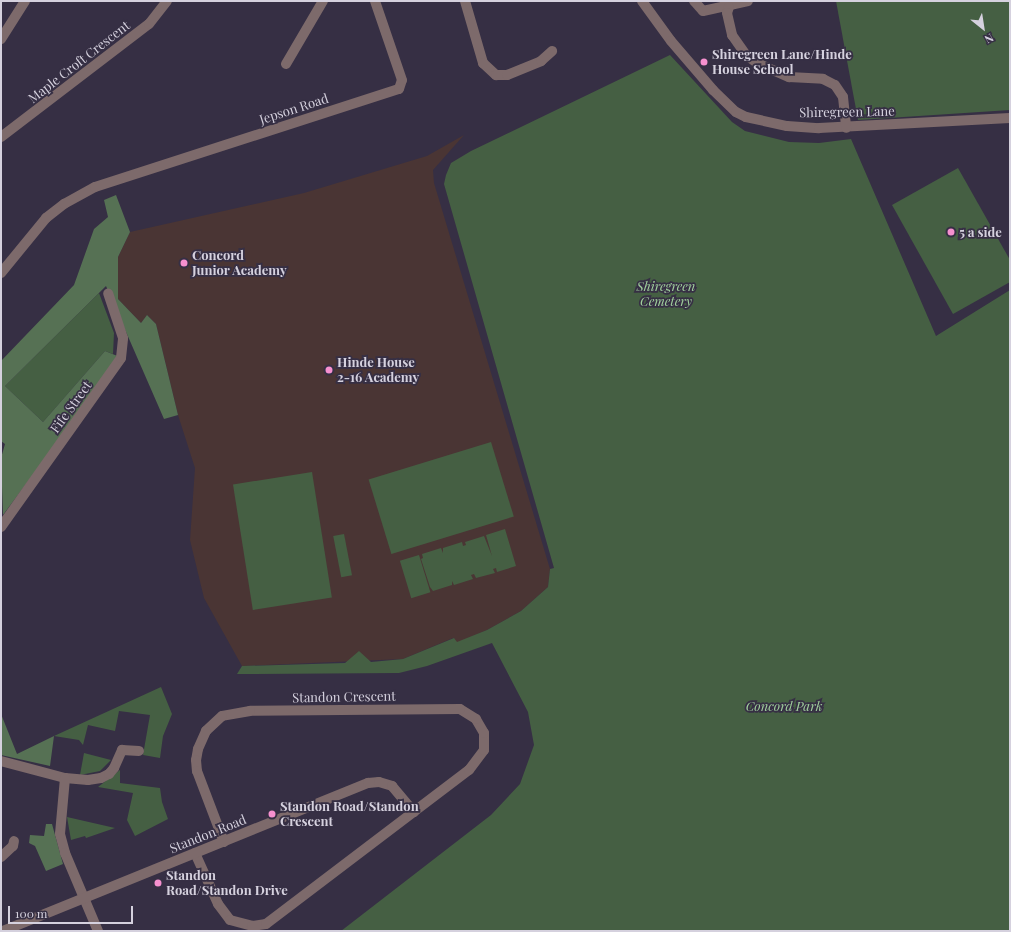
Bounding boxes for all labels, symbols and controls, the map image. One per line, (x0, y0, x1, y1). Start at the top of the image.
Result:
north arrow (963, 8, 1003, 48)
street label: Maple Croft Crescent (25, 18, 133, 106)
text: N (982, 30, 996, 47)
place label: Shiregreen Lane/Hinde House School (712, 47, 852, 78)
marker: Shiregreen Lane/Hinde House School (699, 57, 709, 67)
street label: Jepson Road (258, 91, 330, 127)
street label: Shiregreen Lane (799, 103, 895, 121)
place label: 5 a side (959, 224, 1002, 240)
marker: 5 a side (946, 227, 956, 237)
place label: Concord Junior Academy (192, 248, 287, 279)
marker: Concord Junior Academy (179, 258, 189, 268)
park label: Shiregreen Cemetery (637, 279, 695, 310)
place label: Hinde House 2-16 Academy (337, 355, 420, 386)
marker: Hinde House 2-16 Academy (324, 365, 334, 375)
street label: Fife Street (47, 378, 95, 436)
street label: Standon Crescent (292, 688, 396, 706)
park label: Concord Park (746, 698, 822, 714)
place label: Standon Road/Standon Crescent (280, 799, 419, 830)
marker: Standon Road/Standon Crescent (267, 809, 277, 819)
street label: Standon Road (167, 812, 249, 856)
place label: Standon Road/Standon Drive (166, 868, 288, 899)
marker: Standon Road/Standon Drive (153, 878, 163, 888)
scale bar (10, 898, 135, 924)
text: 100 m (15, 905, 47, 921)

